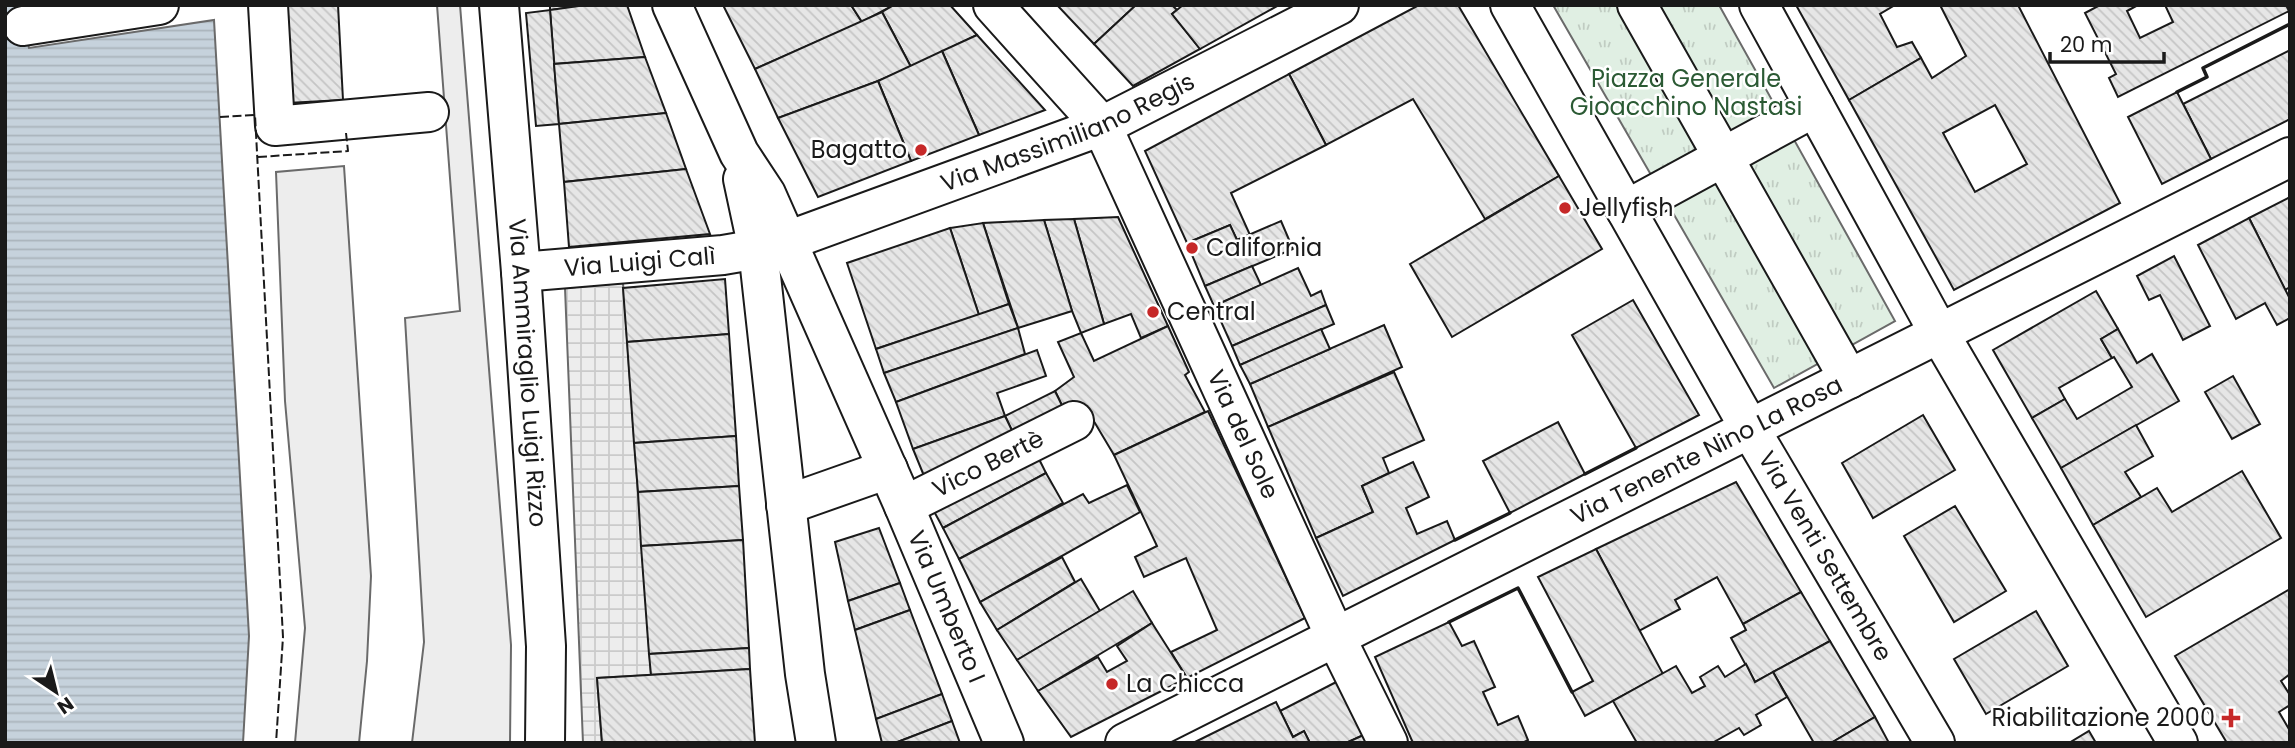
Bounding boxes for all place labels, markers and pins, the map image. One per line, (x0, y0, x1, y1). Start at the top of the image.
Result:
place label: Bagatto (811, 133, 907, 166)
marker: Bagatto (913, 142, 929, 158)
place label: Jellyfish (1579, 191, 1674, 224)
marker: Jellyfish (1557, 200, 1573, 216)
place label: California (1206, 231, 1322, 264)
marker: California (1184, 240, 1200, 256)
place label: Central (1167, 295, 1256, 328)
marker: Central (1145, 304, 1161, 320)
place label: La Chicca (1126, 667, 1244, 700)
marker: La Chicca (1104, 676, 1120, 692)
place label: Riabilitazione 2000 (1992, 701, 2215, 734)
marker: Riabilitazione 2000 (2221, 708, 2241, 728)

